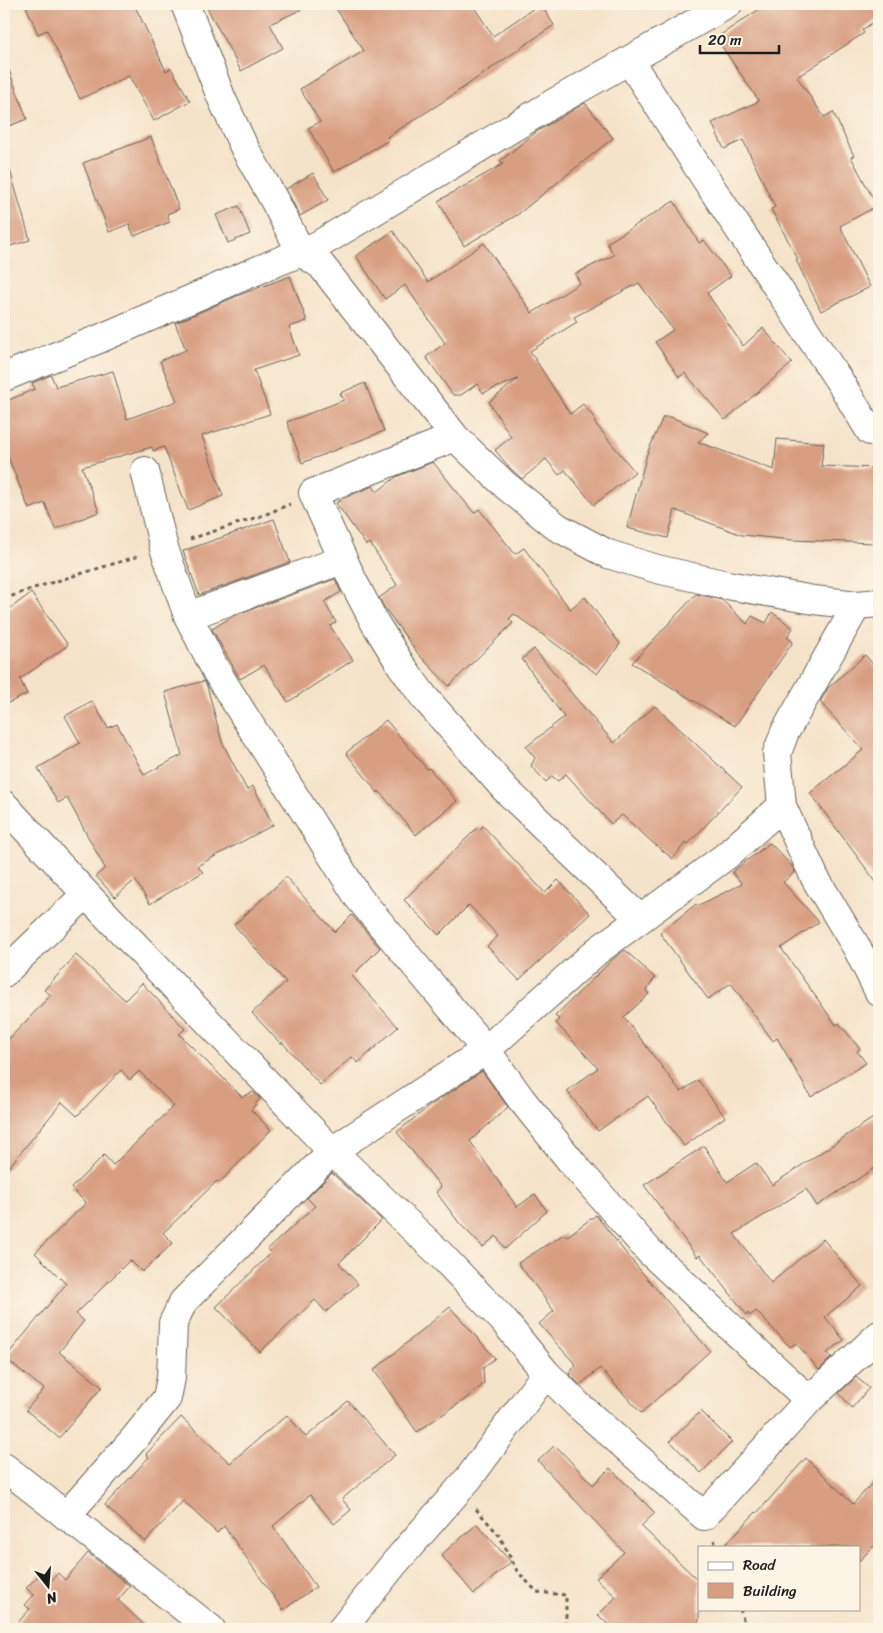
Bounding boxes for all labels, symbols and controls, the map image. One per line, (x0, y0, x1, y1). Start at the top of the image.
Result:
scale bar (700, 22, 779, 54)
text: 20 m (708, 27, 742, 53)
legend (698, 1546, 860, 1610)
text: Road (743, 1552, 776, 1578)
north arrow (22, 1560, 72, 1610)
text: Building (743, 1578, 797, 1604)
text: N (43, 1584, 61, 1611)

